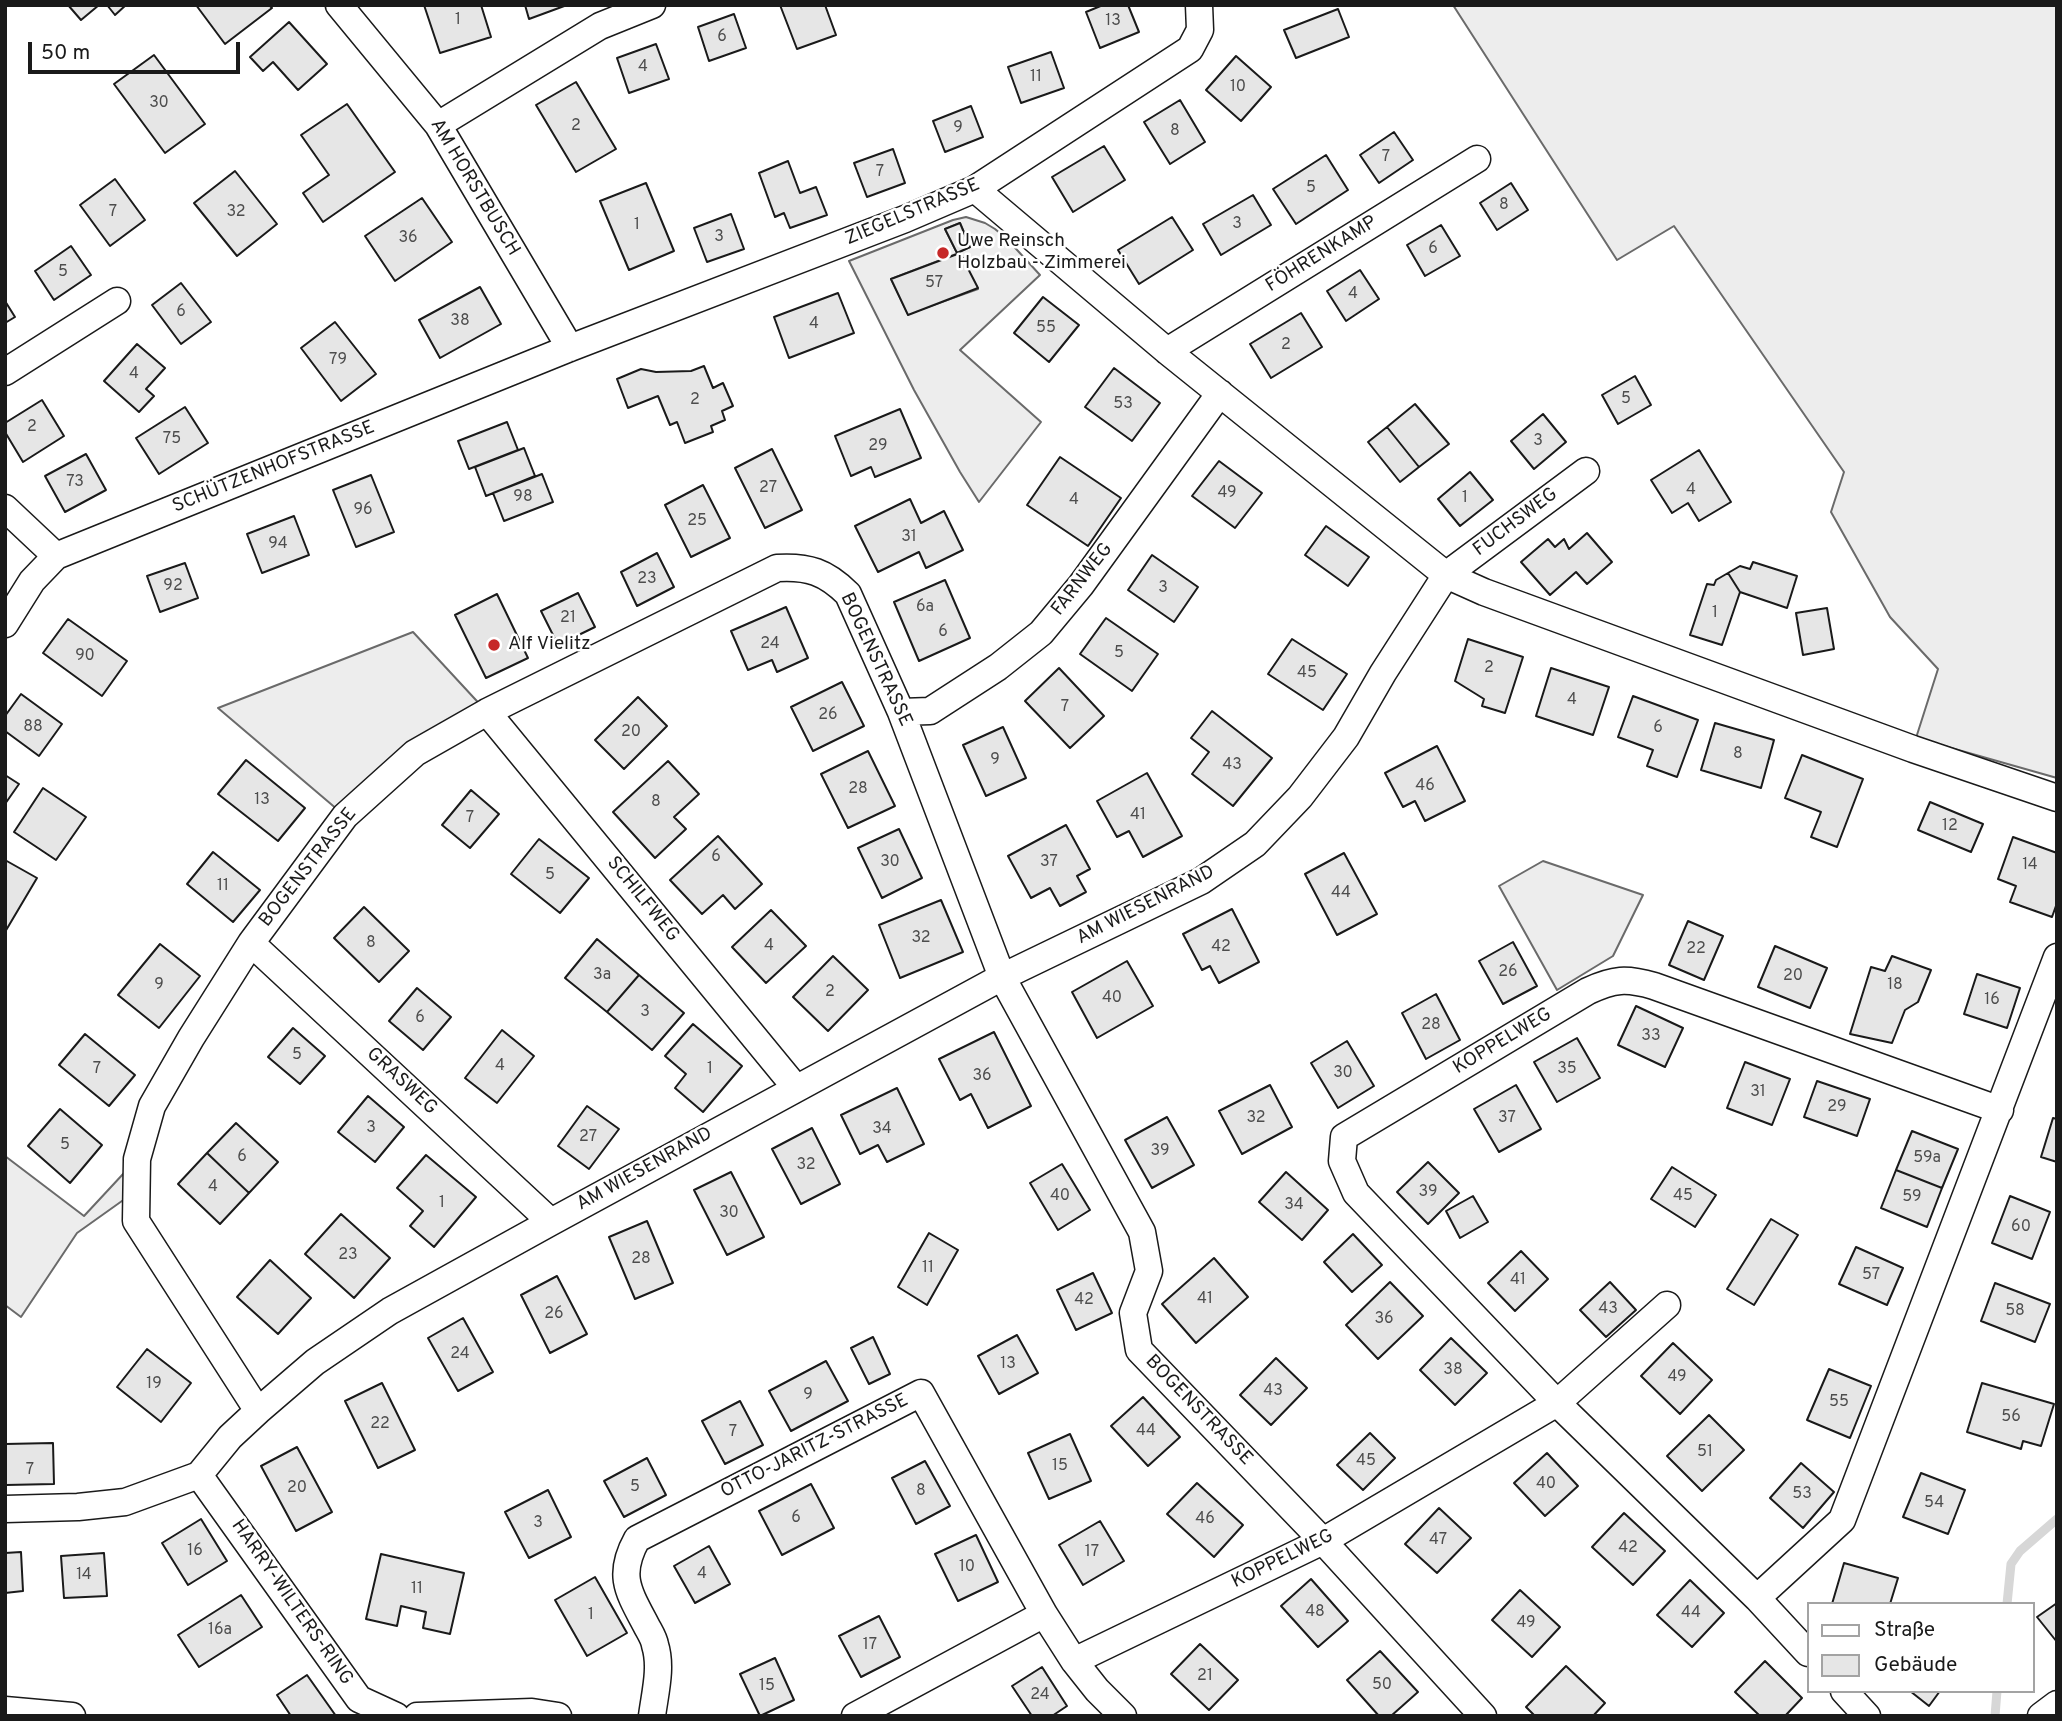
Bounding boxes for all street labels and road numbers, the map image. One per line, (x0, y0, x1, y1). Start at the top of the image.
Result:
street label: AM HORSTBUSCH (424, 115, 524, 261)
street label: ZIEGELSTRASSE (842, 174, 984, 252)
street label: FÖHRENKAMP (1262, 212, 1382, 298)
street label: SCHÜTZENHOFSTRASSE (170, 417, 378, 519)
street label: FUCHSWEG (1469, 484, 1563, 562)
street label: FARNWEG (1047, 539, 1119, 621)
street label: BOGENSTRASSE (834, 590, 916, 730)
street label: BOGENSTRASSE (255, 804, 363, 932)
street label: SCHILFWEG (601, 853, 683, 947)
street label: AM WIESENRAND (1073, 861, 1219, 951)
street label: KOPPELWEG (1450, 1004, 1556, 1080)
street label: GRASWEG (361, 1044, 441, 1120)
street label: AM WIESENRAND (573, 1123, 717, 1217)
street label: BOGENSTRASSE (1139, 1351, 1257, 1471)
street label: OTTO-JARITZ-STRASSE (717, 1390, 913, 1504)
street label: HARRY-WILTERS-RING (225, 1516, 357, 1690)
street label: KOPPELWEG (1228, 1525, 1338, 1595)

